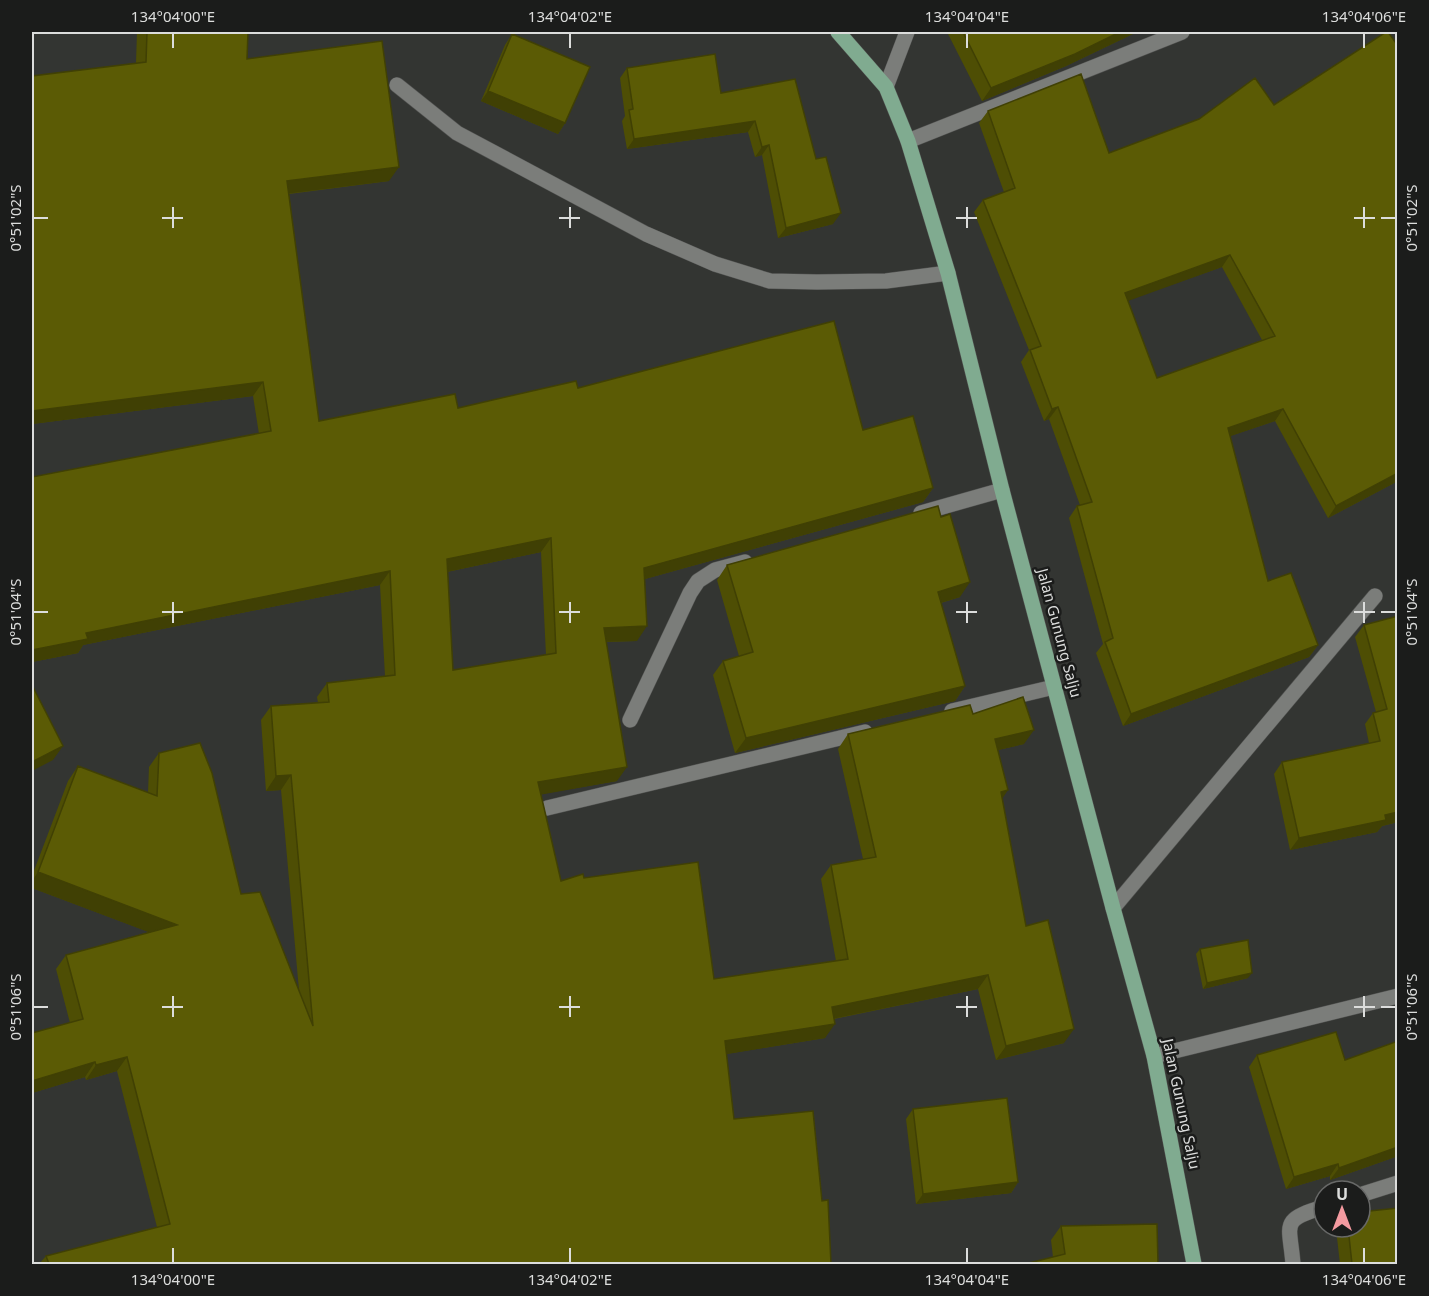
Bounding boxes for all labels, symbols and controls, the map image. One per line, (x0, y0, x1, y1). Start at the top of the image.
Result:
text: 134°04'00"E (131, 6, 215, 26)
text: 134°04'02"E (528, 6, 612, 26)
text: 134°04'04"E (925, 6, 1009, 26)
text: 134°04'06"E (1322, 6, 1406, 26)
text: 0°51'02"S (5, 184, 25, 252)
text: 0°51'02"S (1401, 184, 1421, 252)
street label: Jalan Gunung Salju (1033, 564, 1087, 699)
text: 0°51'04"S (5, 578, 25, 646)
text: 0°51'04"S (1401, 578, 1421, 646)
text: 0°51'06"S (5, 973, 25, 1041)
text: 0°51'06"S (1401, 973, 1421, 1041)
street label: Jalan Gunung Salju (1158, 1035, 1206, 1171)
north arrow (1312, 1179, 1372, 1239)
text: U (1336, 1183, 1348, 1205)
text: 134°04'00"E (131, 1269, 215, 1289)
text: 134°04'02"E (528, 1269, 612, 1289)
text: 134°04'04"E (925, 1269, 1009, 1289)
text: 134°04'06"E (1322, 1269, 1406, 1289)

